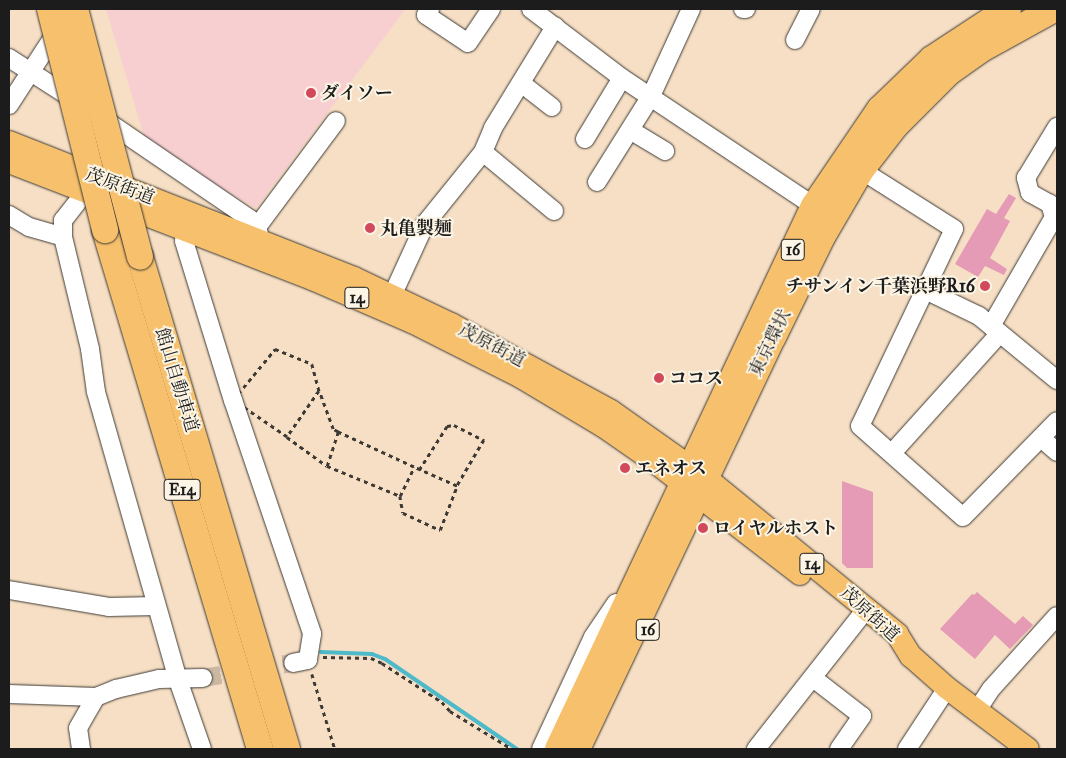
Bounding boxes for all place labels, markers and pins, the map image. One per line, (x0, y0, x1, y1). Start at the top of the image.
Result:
place label: ダイソー (321, 82, 393, 104)
marker: ダイソー (305, 87, 317, 99)
place label: 丸亀製麺 (380, 217, 452, 239)
marker: 丸亀製麺 (364, 222, 376, 234)
place label: チサンイン千葉浜野R16 (784, 275, 975, 297)
marker: チサンイン千葉浜野R16 (979, 280, 991, 292)
place label: ココス (669, 367, 723, 389)
marker: ココス (653, 372, 665, 384)
place label: エネオス (635, 457, 707, 479)
marker: エネオス (619, 462, 631, 474)
place label: ロイヤルホスト (713, 517, 839, 539)
marker: ロイヤルホスト (697, 522, 709, 534)

